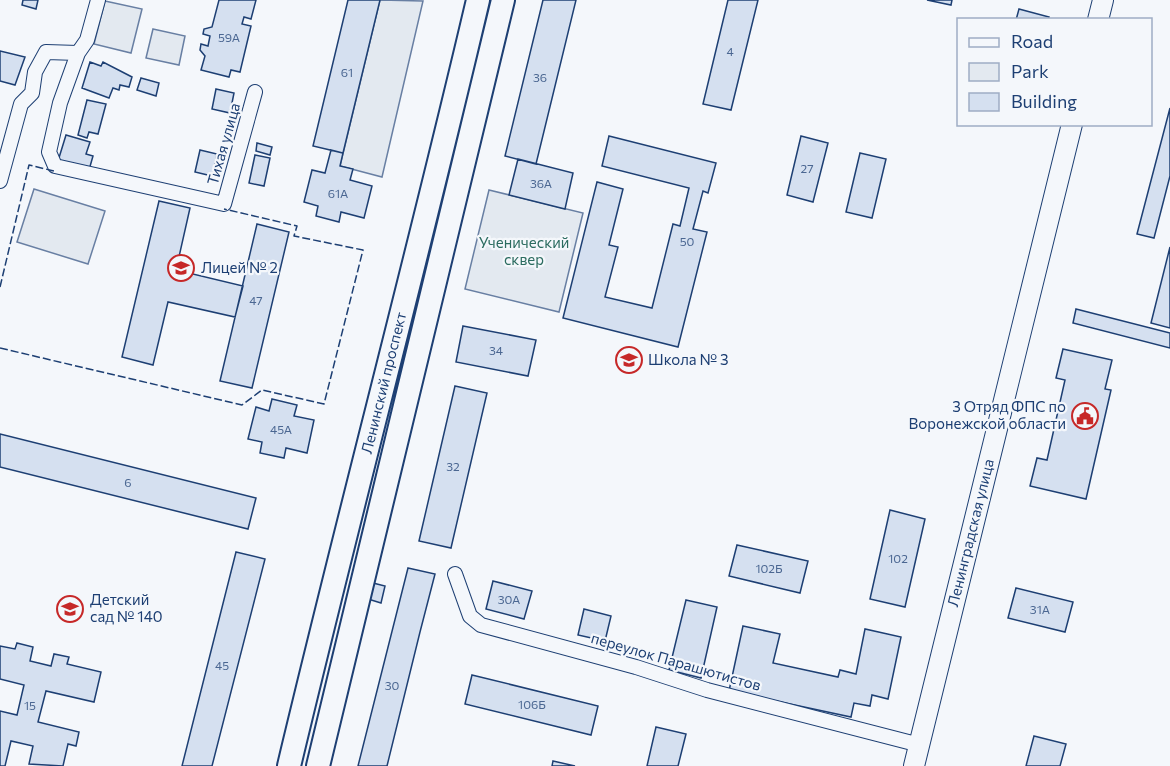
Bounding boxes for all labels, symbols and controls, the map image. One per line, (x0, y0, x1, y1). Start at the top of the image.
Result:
legend (957, 18, 1152, 126)
house number: 59А (218, 30, 240, 44)
text: Road (1011, 30, 1053, 52)
house number: 4 (726, 44, 734, 58)
text: Park (1011, 60, 1049, 82)
house number: 61 (341, 65, 353, 79)
house number: 36 (533, 70, 547, 84)
text: Building (1011, 90, 1077, 112)
street label: Тихая улица (203, 101, 243, 187)
house number: 27 (801, 161, 813, 175)
house number: 36А (530, 176, 552, 190)
house number: 61А (328, 186, 348, 200)
park label: Ученический сквер (479, 233, 569, 268)
house number: 50 (680, 234, 695, 248)
school or university icon: Лицей № 2 (166, 253, 196, 283)
place label: Лицей № 2 (201, 258, 278, 276)
house number: 47 (249, 293, 263, 307)
street label: Ленинский проспект (357, 310, 409, 456)
house number: 34 (489, 343, 503, 357)
school or university icon: Школа № 3 (614, 345, 644, 375)
place label: Школа № 3 (648, 350, 729, 368)
place label: 3 Отряд ФПС по Воронежской области (909, 397, 1066, 432)
public building icon: 3 Отряд ФПС по Воронежской области (1070, 401, 1100, 431)
house number: 45А (270, 422, 292, 436)
street label: Ленинградская улица (943, 457, 997, 609)
house number: 32 (446, 459, 460, 473)
house number: 6 (124, 475, 132, 489)
house number: 102 (888, 551, 908, 565)
house number: 102Б (755, 561, 783, 575)
place label: Детский сад № 140 (90, 590, 163, 625)
house number: 30А (498, 592, 520, 606)
school or university icon: Детский сад № 140 (55, 594, 85, 624)
house number: 31А (1030, 602, 1050, 616)
street label: переулок Парашютистов (589, 628, 763, 694)
house number: 45 (215, 658, 229, 672)
house number: 30 (385, 678, 400, 692)
house number: 106Б (518, 697, 546, 711)
house number: 15 (24, 698, 36, 712)

